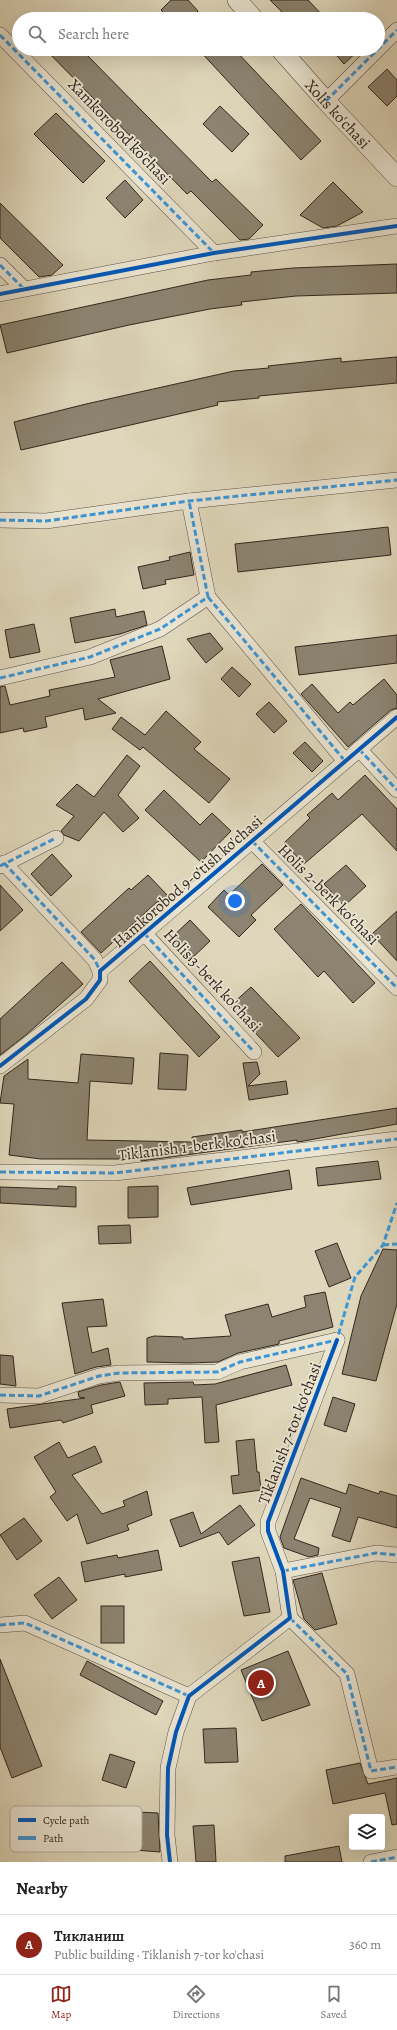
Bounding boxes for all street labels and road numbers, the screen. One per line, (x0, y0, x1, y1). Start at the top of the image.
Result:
street label: Xamkorobod ko'chasi (63, 74, 176, 190)
street label: Xolis ko'chasi (300, 75, 375, 154)
street label: Hamkorobod 9-o'tish ko'chasi (108, 810, 267, 953)
street label: Holis 2-berk ko'chasi (273, 839, 384, 950)
street label: Holis 3-berk ko'chasi (158, 924, 266, 1037)
street label: Tiklanish 1-berk ko'chasi (117, 1125, 277, 1167)
street label: Tiklanish 7-tor ko'chasi (253, 1359, 327, 1507)

